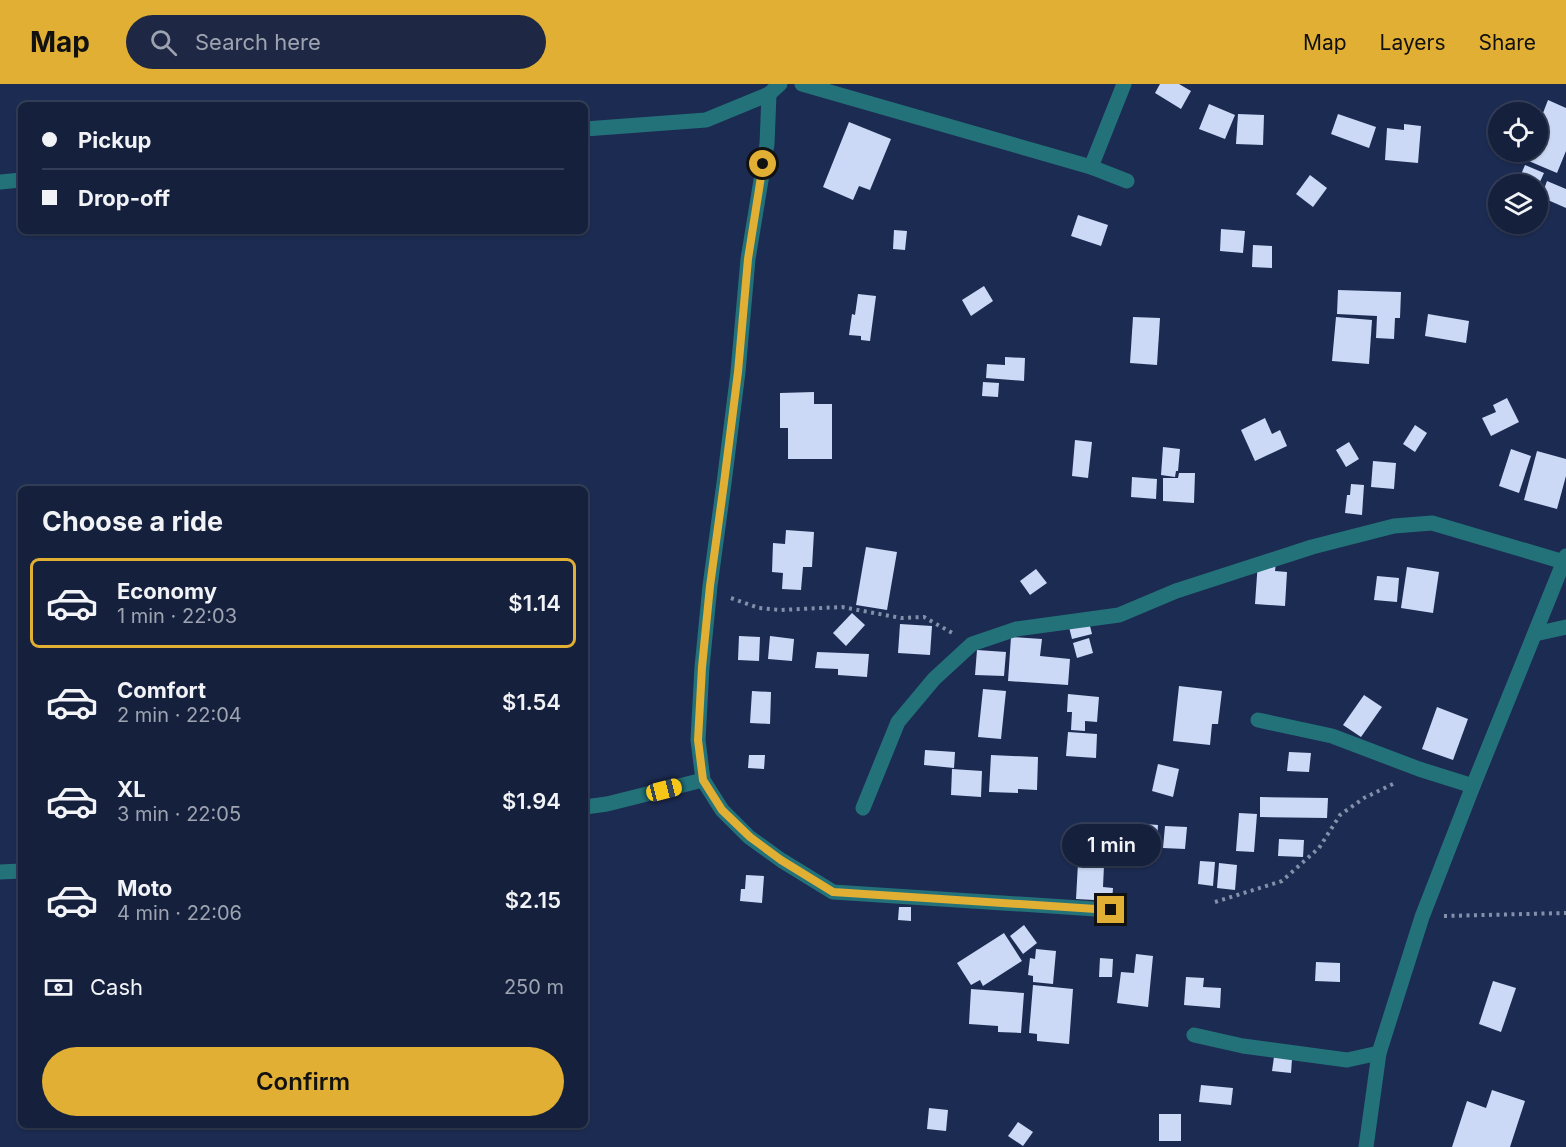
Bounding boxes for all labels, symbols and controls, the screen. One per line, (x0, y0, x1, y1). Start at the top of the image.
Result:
search box (126, 15, 546, 69)
text: Map (30, 25, 90, 59)
icon: search (147, 26, 180, 59)
text: Search here (195, 29, 321, 55)
text: Map (1303, 30, 1347, 55)
text: Layers (1380, 30, 1446, 55)
text: Share (1479, 30, 1536, 55)
map controls (1488, 102, 1548, 234)
button: locate (1488, 102, 1548, 162)
text: Pickup (78, 127, 152, 153)
route start (749, 150, 776, 177)
button: layers (1488, 174, 1548, 234)
text: Drop-off (78, 185, 170, 211)
text: Choose a ride (42, 505, 223, 538)
icon: car (45, 576, 99, 630)
text: Economy (117, 578, 217, 604)
text: $1.14 (508, 590, 561, 616)
text: 1 min · 22:03 (117, 604, 237, 628)
icon: car (45, 675, 99, 729)
text: Comfort (117, 677, 206, 703)
text: $1.54 (502, 689, 561, 715)
text: 2 min · 22:04 (117, 703, 242, 727)
icon: car (45, 774, 99, 828)
text: XL (117, 776, 146, 802)
car (644, 777, 684, 803)
text: $1.94 (502, 788, 561, 814)
text: 3 min · 22:05 (117, 802, 241, 826)
callout: 1 min (1062, 823, 1160, 865)
text: 1 min (1087, 833, 1136, 857)
icon: car (45, 873, 99, 927)
text: Moto (117, 875, 172, 901)
text: $2.15 (505, 887, 561, 913)
route end (1097, 896, 1124, 923)
text: 4 min · 22:06 (117, 901, 242, 925)
icon: cash (42, 971, 75, 1004)
text: Cash (90, 974, 143, 1000)
text: 250 m (504, 975, 564, 999)
button: Confirm (42, 1047, 564, 1116)

